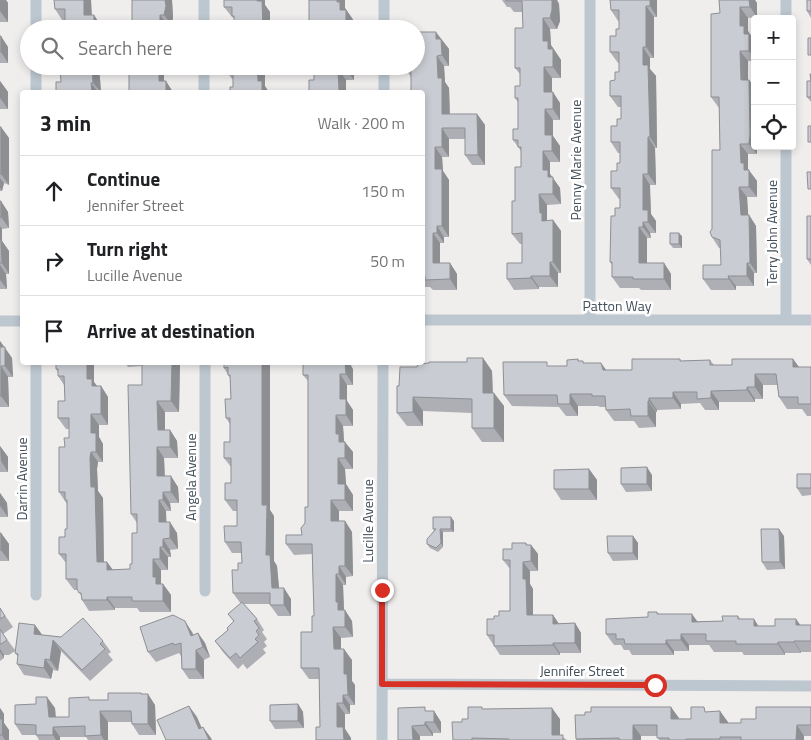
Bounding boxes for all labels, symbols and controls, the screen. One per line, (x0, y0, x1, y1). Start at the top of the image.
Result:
map controls (751, 15, 796, 150)
button: + (751, 15, 796, 60)
search box (20, 20, 425, 75)
text: Search here (78, 33, 172, 62)
icon: search (38, 34, 66, 62)
button: − (751, 60, 796, 105)
street label: Penny Marie Avenue (565, 100, 586, 220)
button: locate (751, 105, 796, 150)
text: 3 min (40, 107, 91, 139)
text: Walk · 200 m (317, 111, 405, 135)
text: Continue (87, 164, 160, 193)
icon: ahead (40, 177, 68, 205)
text: 150 m (361, 179, 405, 203)
street label: Terry John Avenue (761, 180, 782, 286)
text: Jennifer Street (87, 193, 184, 217)
text: Turn right (87, 234, 168, 263)
icon: right (40, 247, 68, 275)
text: 50 m (370, 249, 405, 273)
text: Lucille Avenue (87, 263, 183, 287)
street label: Patton Way (583, 295, 652, 316)
text: Arrive at destination (87, 316, 255, 345)
icon: arrive (40, 317, 68, 345)
street label: Angela Avenue (180, 433, 201, 521)
street label: Darrin Avenue (11, 437, 32, 521)
street label: Lucille Avenue (357, 479, 378, 563)
route end (371, 579, 394, 602)
street label: Jennifer Street (540, 660, 624, 681)
route start (644, 674, 667, 697)

